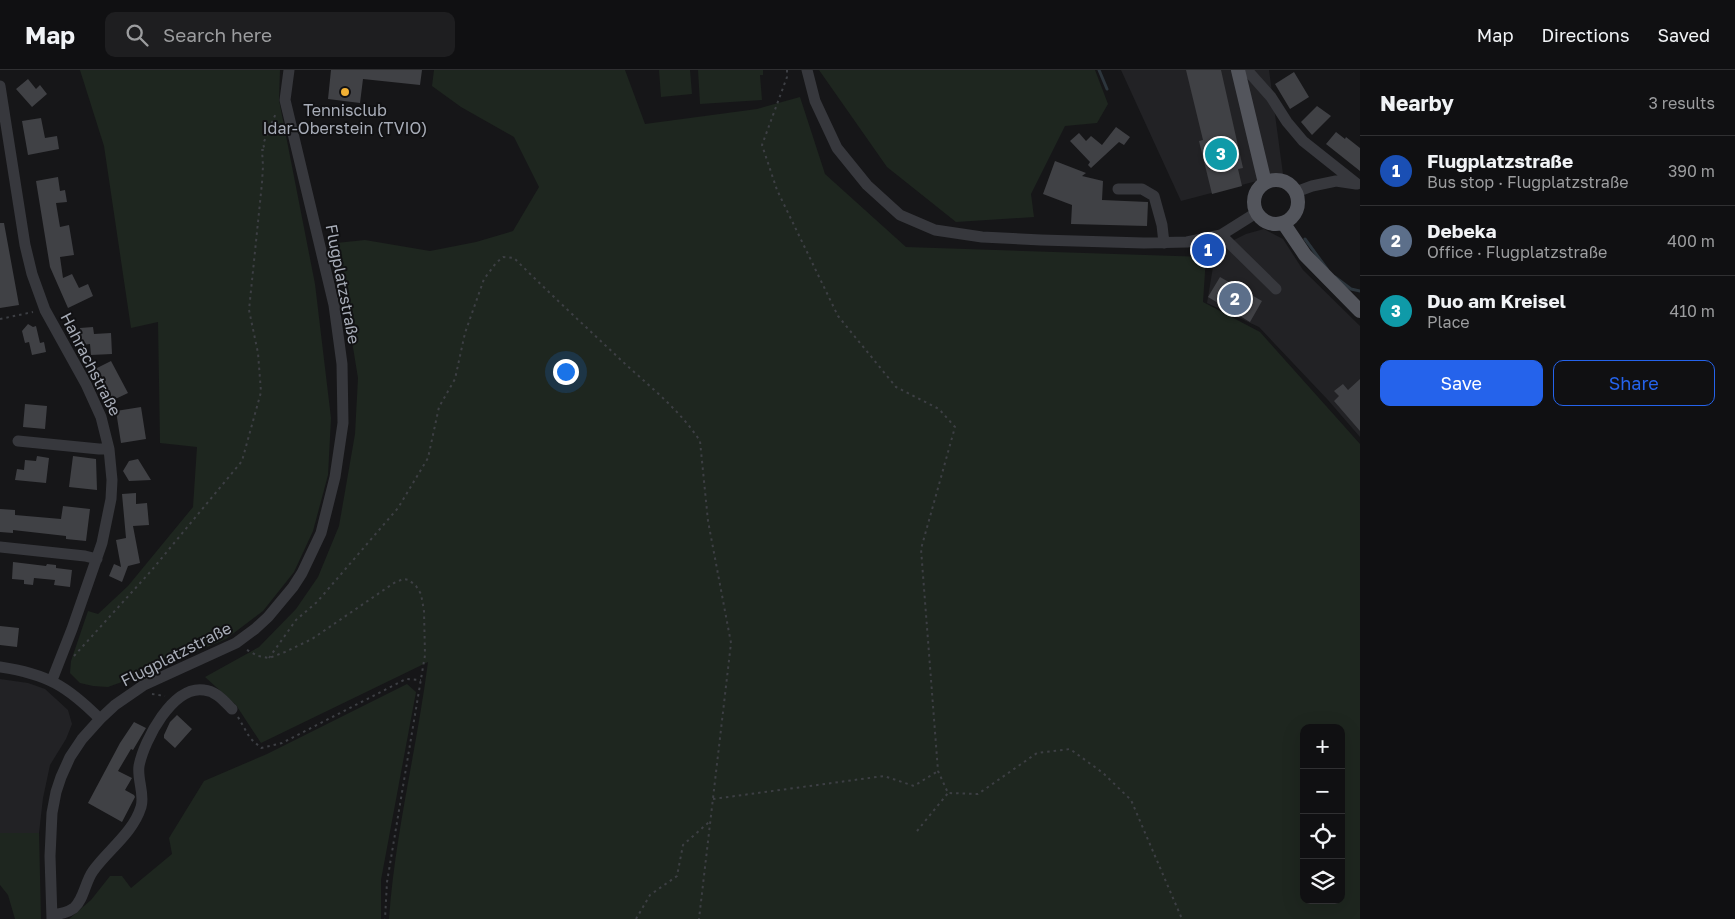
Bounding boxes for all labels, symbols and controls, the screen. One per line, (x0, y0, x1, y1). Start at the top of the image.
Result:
search box (105, 12, 455, 57)
text: Map (25, 20, 75, 49)
icon: search (123, 21, 151, 49)
text: Search here (163, 23, 272, 46)
text: Map (1477, 24, 1513, 46)
text: Directions (1541, 24, 1629, 46)
text: Saved (1657, 24, 1710, 46)
marker: Tennisclub Idar-Oberstein (TVIO) (339, 86, 351, 98)
text: Nearby (1380, 90, 1454, 116)
text: 3 results (1648, 93, 1715, 113)
place label: Tennisclub Idar-Oberstein (TVIO) (263, 100, 427, 138)
pin: 3 (1205, 135, 1237, 173)
text: Flugplatzstraße (1427, 149, 1573, 172)
text: 1 (1392, 161, 1400, 181)
text: 390 m (1668, 161, 1715, 181)
text: Bus stop · Flugplatzstraße (1427, 172, 1628, 192)
text: Debeka (1427, 219, 1497, 242)
street label: Flugplatzstraße (322, 222, 364, 346)
pin: 1 (1192, 231, 1224, 269)
text: 2 (1391, 231, 1401, 251)
text: 400 m (1667, 231, 1715, 251)
text: Office · Flugplatzstraße (1427, 242, 1607, 262)
pin: 2 (1219, 280, 1251, 318)
text: Duo am Kreisel (1427, 289, 1566, 312)
text: 3 (1391, 301, 1401, 321)
text: 410 m (1669, 301, 1715, 321)
street label: Hahrachstraße (56, 309, 126, 419)
text: Place (1427, 312, 1470, 332)
your location (553, 359, 579, 385)
button: Save (1380, 360, 1543, 406)
button: Share (1553, 360, 1715, 406)
street label: Flugplatzstraße (117, 618, 235, 690)
map controls (1300, 724, 1345, 904)
button: + (1300, 724, 1345, 769)
button: − (1300, 769, 1345, 814)
button: locate (1300, 814, 1345, 859)
button: layers (1300, 859, 1345, 904)

